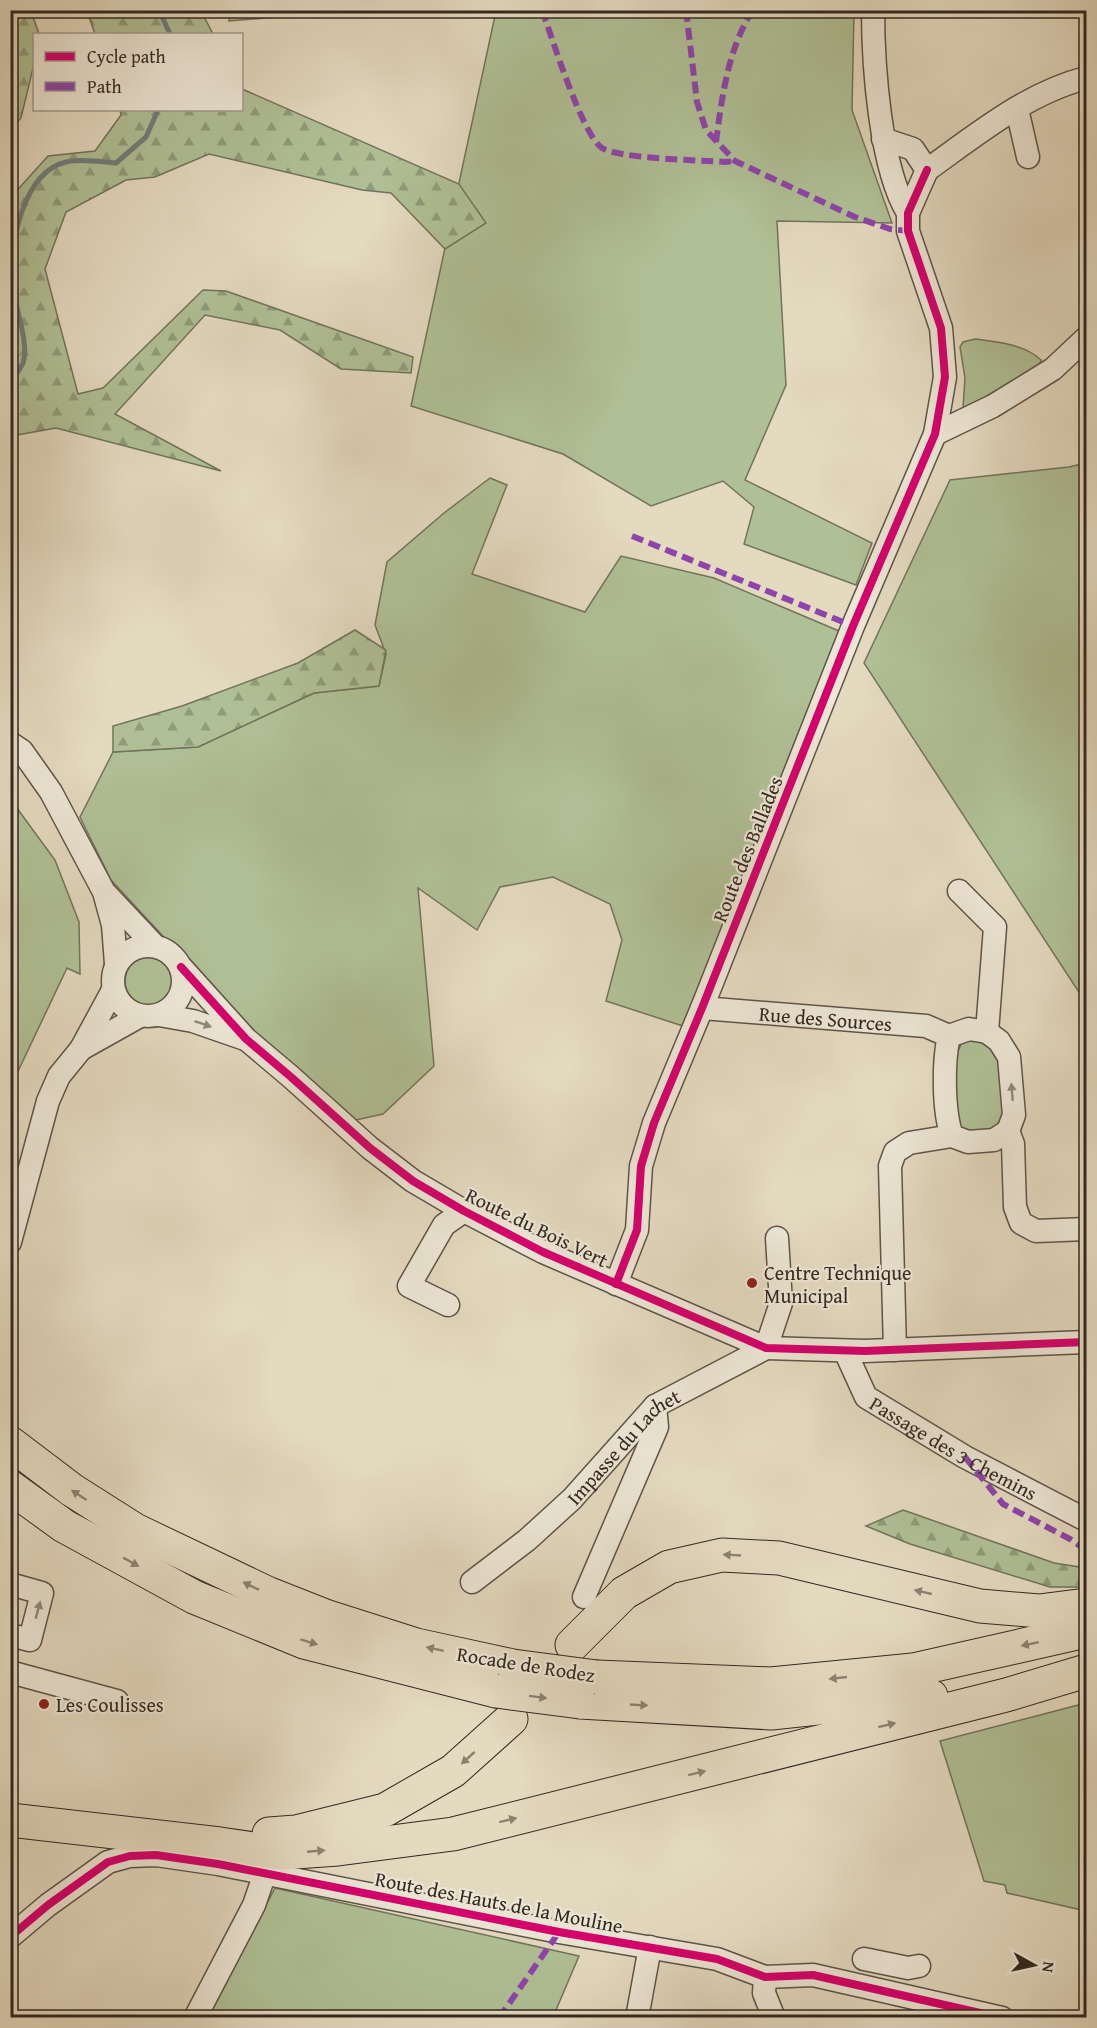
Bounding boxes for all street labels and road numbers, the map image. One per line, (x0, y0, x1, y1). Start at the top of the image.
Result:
street label: Route des Ballades (704, 772, 790, 926)
street label: Rue des Sources (758, 998, 893, 1038)
street label: Route du Bois Vert (461, 1180, 613, 1274)
street label: Impasse du Lachet (559, 1381, 685, 1511)
street label: Passage des 3 Chemins (865, 1388, 1043, 1507)
street label: Rocade de Rodez (455, 1639, 597, 1689)
street label: Route des Hauts de la Mouline (373, 1864, 625, 1940)

